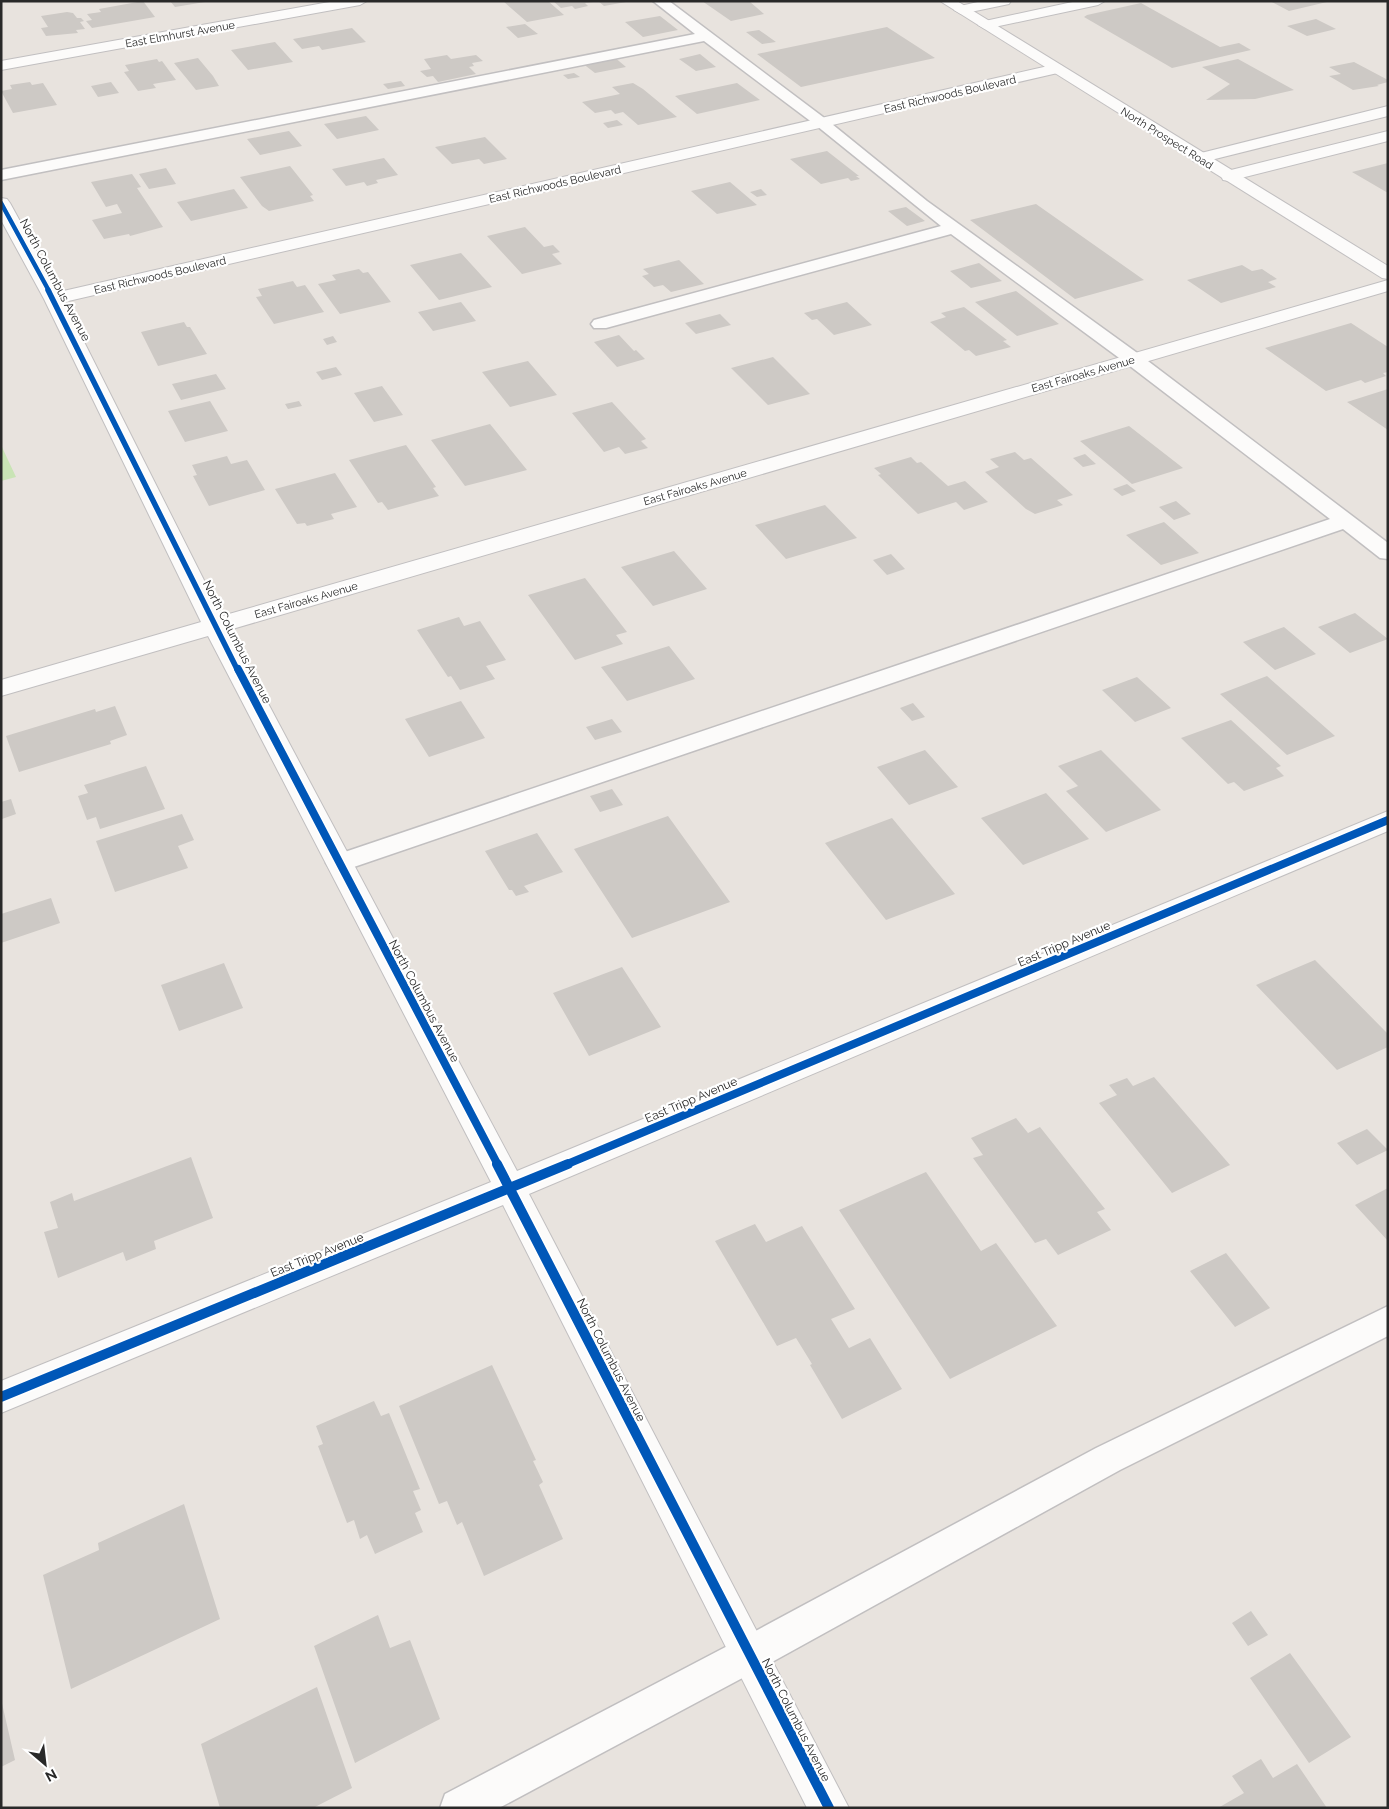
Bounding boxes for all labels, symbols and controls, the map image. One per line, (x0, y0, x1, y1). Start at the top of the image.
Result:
street label: East Elmhurst Avenue (124, 18, 236, 51)
street label: East Richwoods Boulevard (883, 73, 1018, 116)
street label: North Prospect Road (1118, 105, 1215, 172)
street label: East Richwoods Boulevard (488, 163, 623, 206)
street label: North Columbus Avenue (17, 216, 93, 344)
street label: East Richwoods Boulevard (93, 254, 228, 297)
street label: East Fairoaks Avenue (1030, 353, 1137, 395)
street label: East Fairoaks Avenue (642, 466, 749, 508)
street label: North Columbus Avenue (200, 578, 274, 706)
street label: East Fairoaks Avenue (253, 579, 360, 621)
street label: East Tripp Avenue (1016, 918, 1112, 970)
street label: North Columbus Avenue (386, 937, 462, 1065)
street label: East Tripp Avenue (643, 1074, 739, 1126)
street label: East Tripp Avenue (268, 1230, 366, 1280)
street label: North Columbus Avenue (574, 1296, 648, 1424)
street label: North Columbus Avenue (759, 1656, 833, 1784)
north arrow (20, 1739, 70, 1789)
text: N (43, 1766, 60, 1785)

